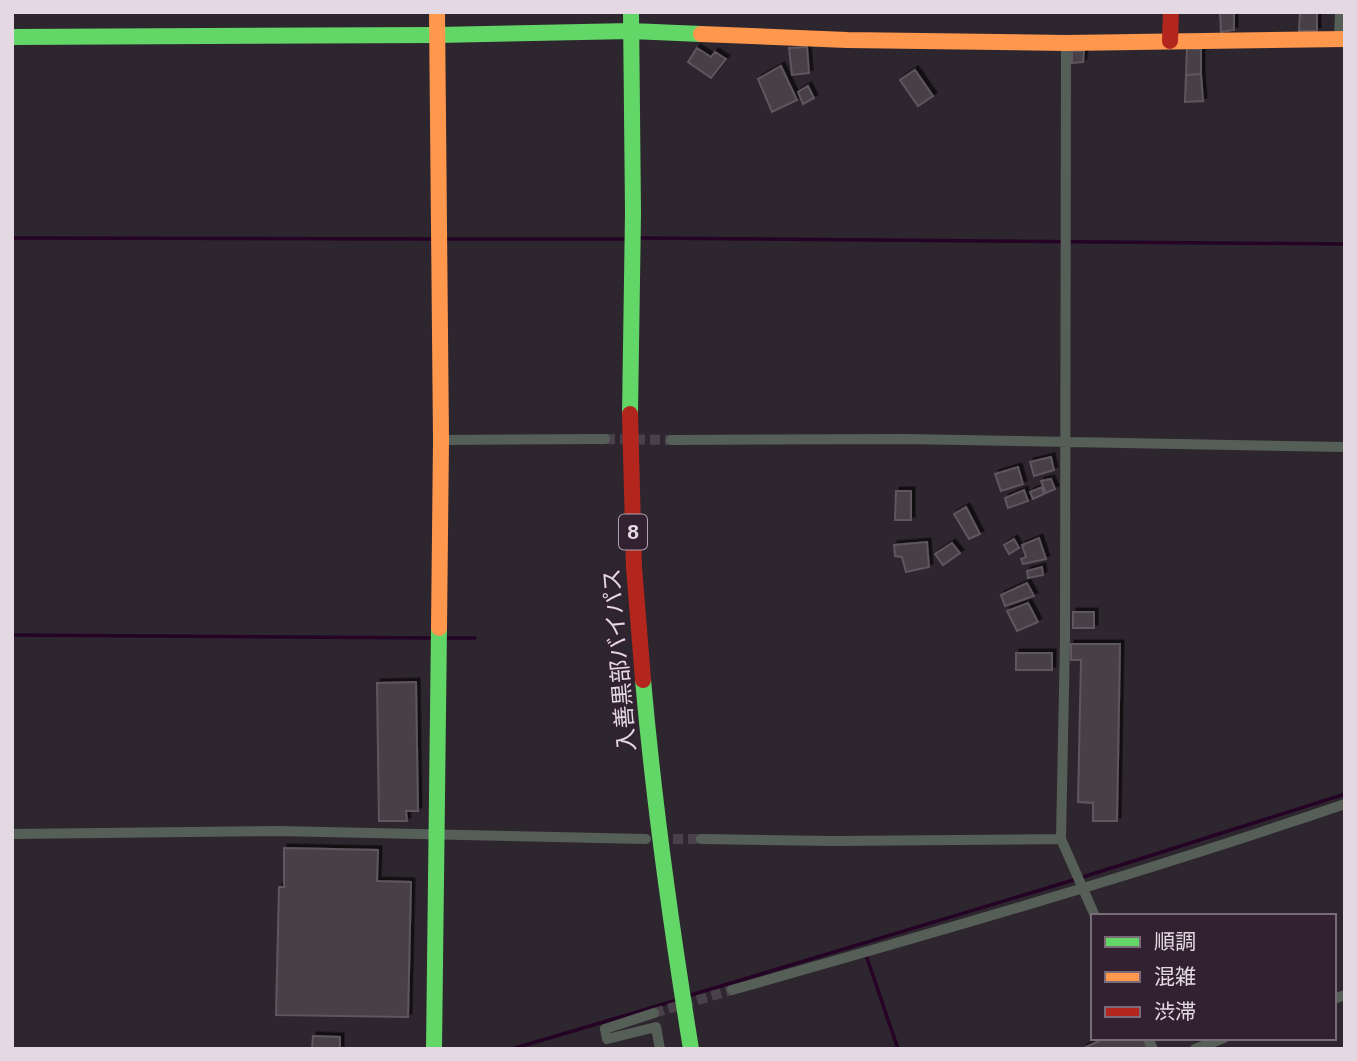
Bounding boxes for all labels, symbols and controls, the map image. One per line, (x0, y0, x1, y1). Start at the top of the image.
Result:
road number: 8 (619, 514, 647, 550)
street label: 入善黒部バイパス (598, 567, 640, 753)
legend (1091, 914, 1336, 1040)
text: 順調 (1154, 930, 1196, 953)
text: 混雑 (1154, 965, 1196, 988)
text: 渋滞 (1154, 1000, 1196, 1023)

